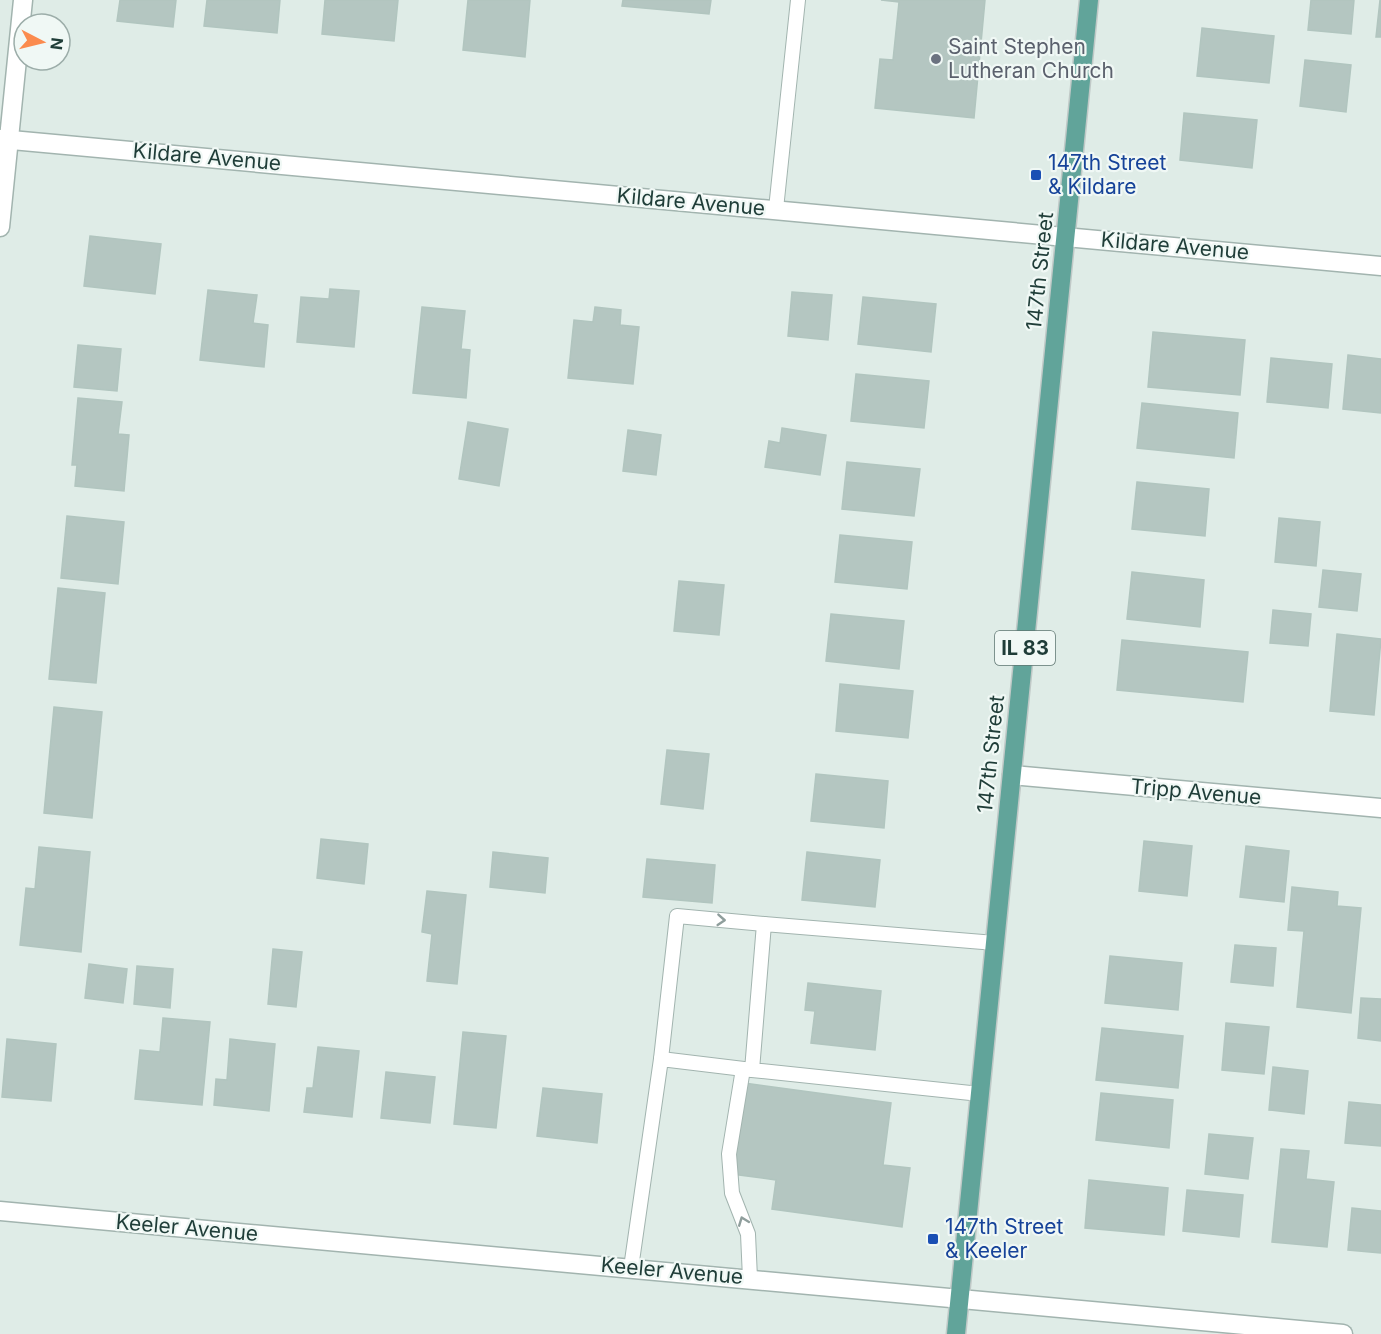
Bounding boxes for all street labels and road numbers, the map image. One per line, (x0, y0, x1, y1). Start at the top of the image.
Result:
street label: Kildare Avenue (132, 138, 282, 175)
street label: Kildare Avenue (616, 183, 766, 220)
street label: 147th Street (1021, 211, 1058, 331)
street label: Kildare Avenue (1100, 227, 1250, 264)
road number: IL 83 (995, 631, 1055, 665)
street label: 147th Street (972, 694, 1009, 814)
street label: Tripp Avenue (1130, 773, 1262, 810)
street label: Keeler Avenue (115, 1209, 259, 1246)
street label: Keeler Avenue (600, 1252, 744, 1289)

